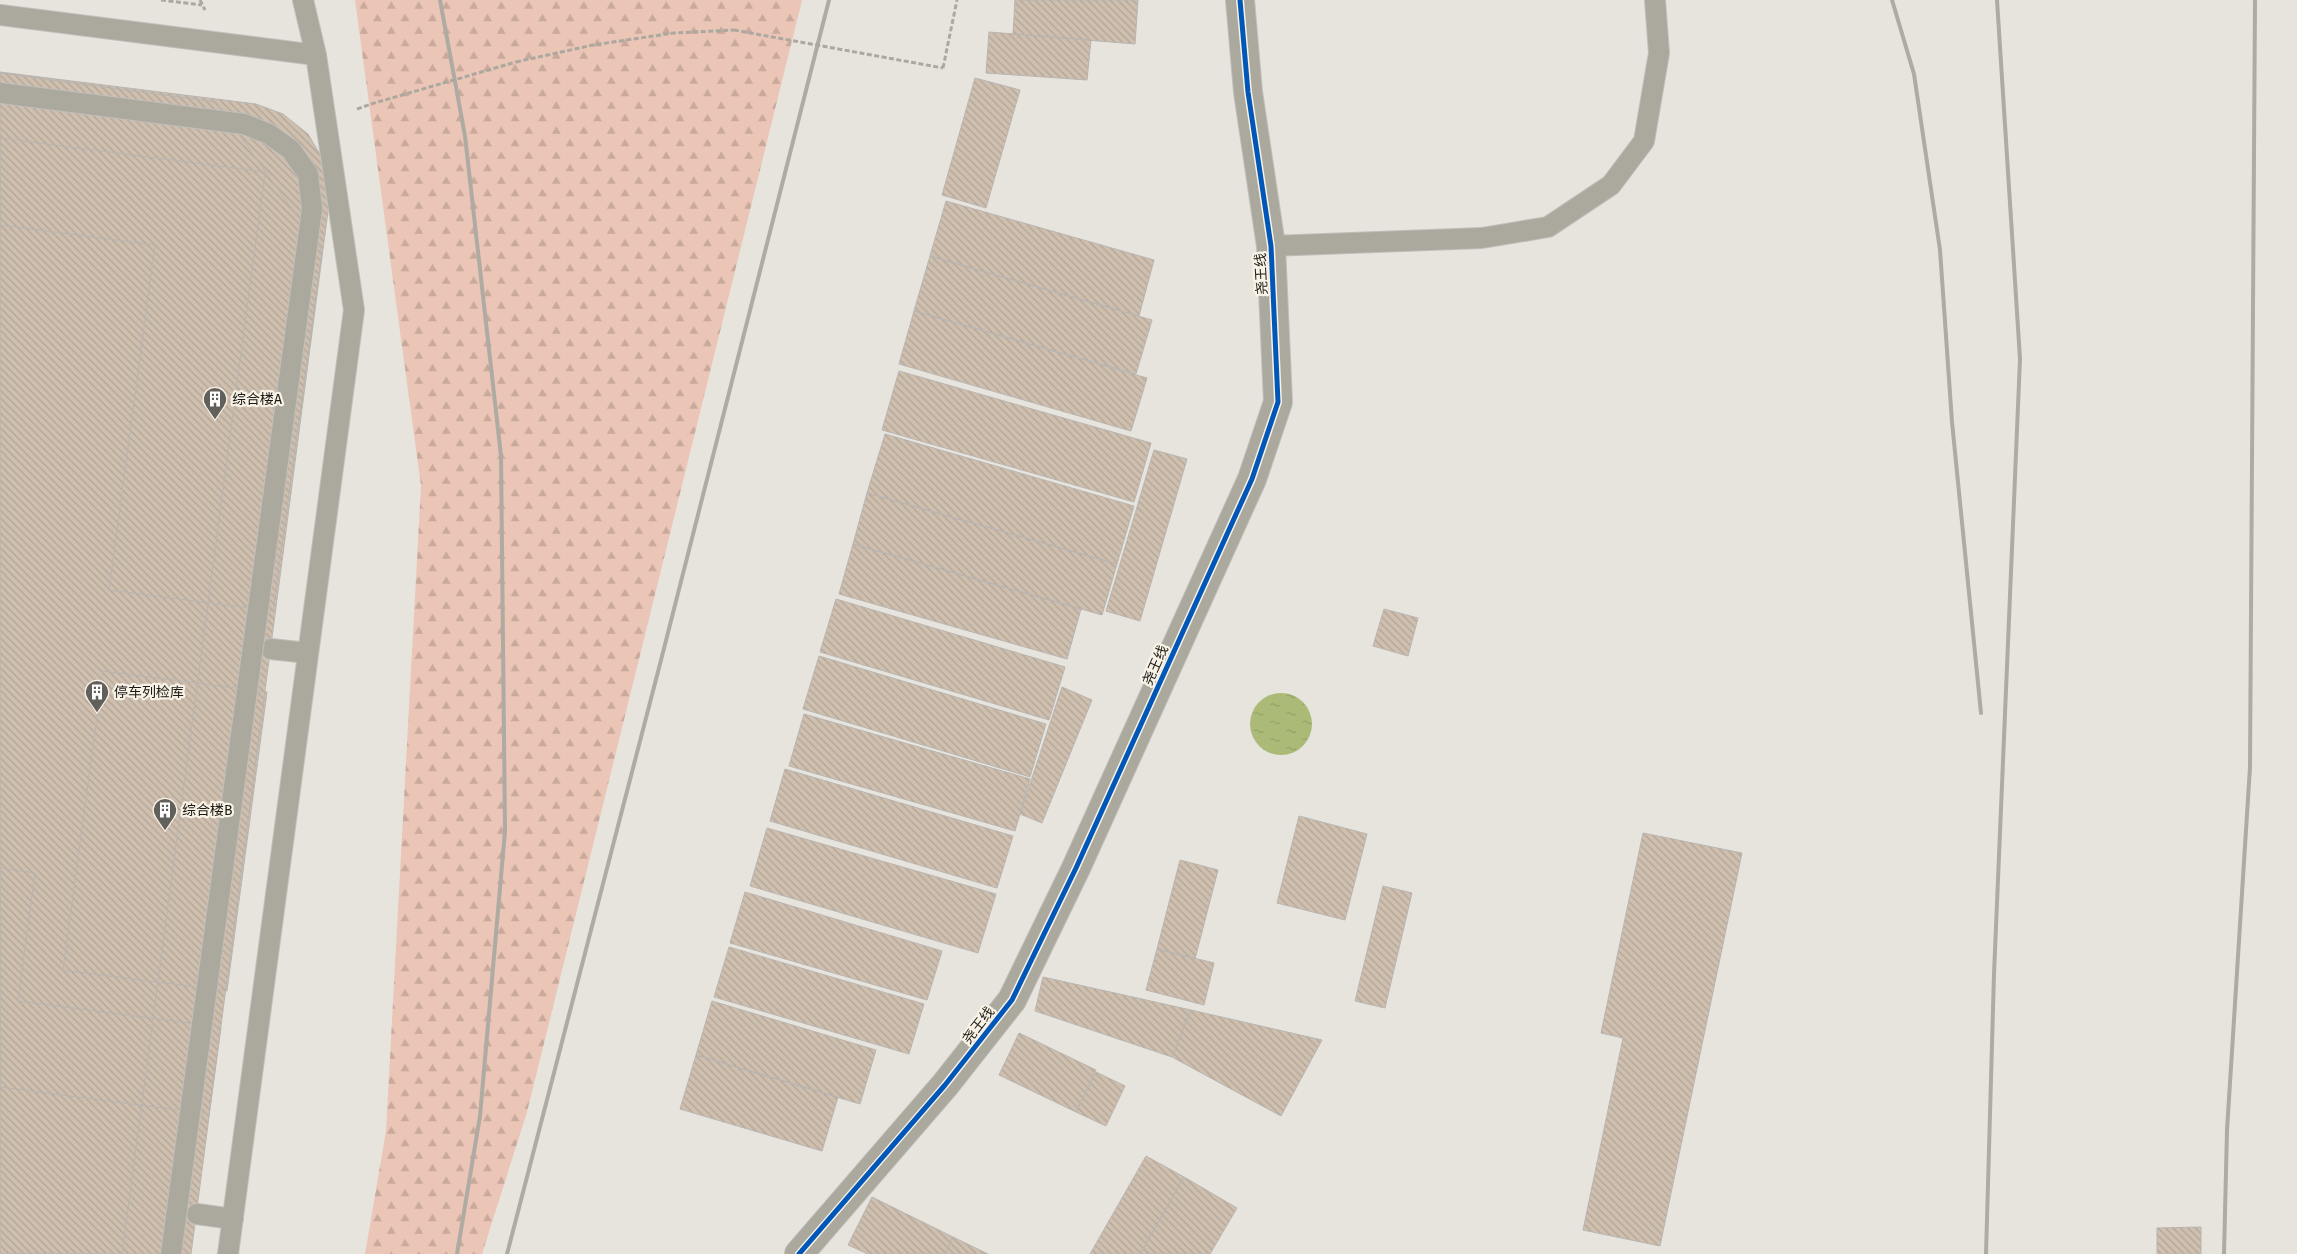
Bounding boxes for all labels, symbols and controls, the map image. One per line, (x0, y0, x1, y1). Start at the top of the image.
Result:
street label: 尧王线 (1252, 253, 1271, 295)
building icon: 综合楼A (202, 386, 228, 420)
place label: 综合楼A (232, 391, 282, 408)
street label: 尧王线 (1139, 643, 1172, 688)
building icon: 停车列检库 (84, 679, 110, 713)
place label: 停车列检库 (114, 684, 184, 701)
building icon: 综合楼B (152, 797, 178, 831)
place label: 综合楼B (182, 802, 233, 819)
street label: 尧王线 (959, 1004, 998, 1047)

